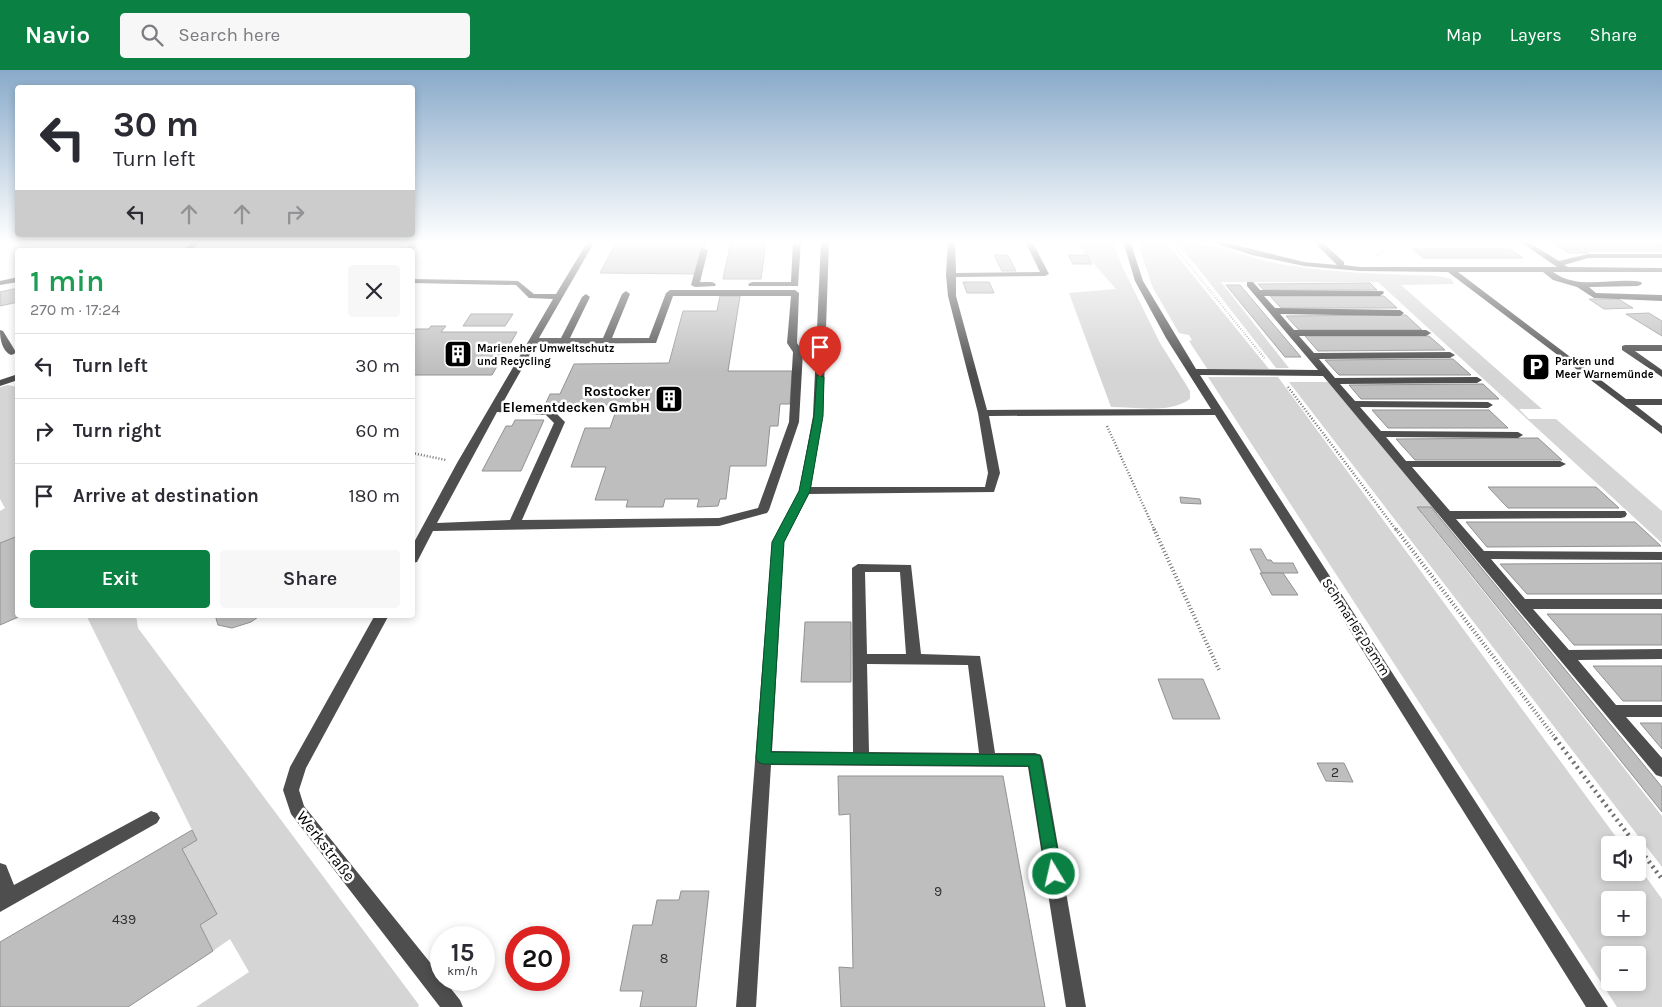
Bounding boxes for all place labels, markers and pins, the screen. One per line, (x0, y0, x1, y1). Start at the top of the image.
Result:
pin (799, 326, 841, 377)
building icon: Marieneher Umweltschutz und Recycling (443, 339, 473, 369)
place label: Marieneher Umweltschutz und Recycling (477, 342, 614, 368)
parking icon: Parken und Meer Warnemünde (1521, 352, 1551, 382)
place label: Parken und Meer Warnemünde (1555, 355, 1654, 381)
place label: Rostocker Elementdecken GmbH (503, 383, 651, 416)
building icon: Rostocker Elementdecken GmbH (654, 384, 684, 414)

